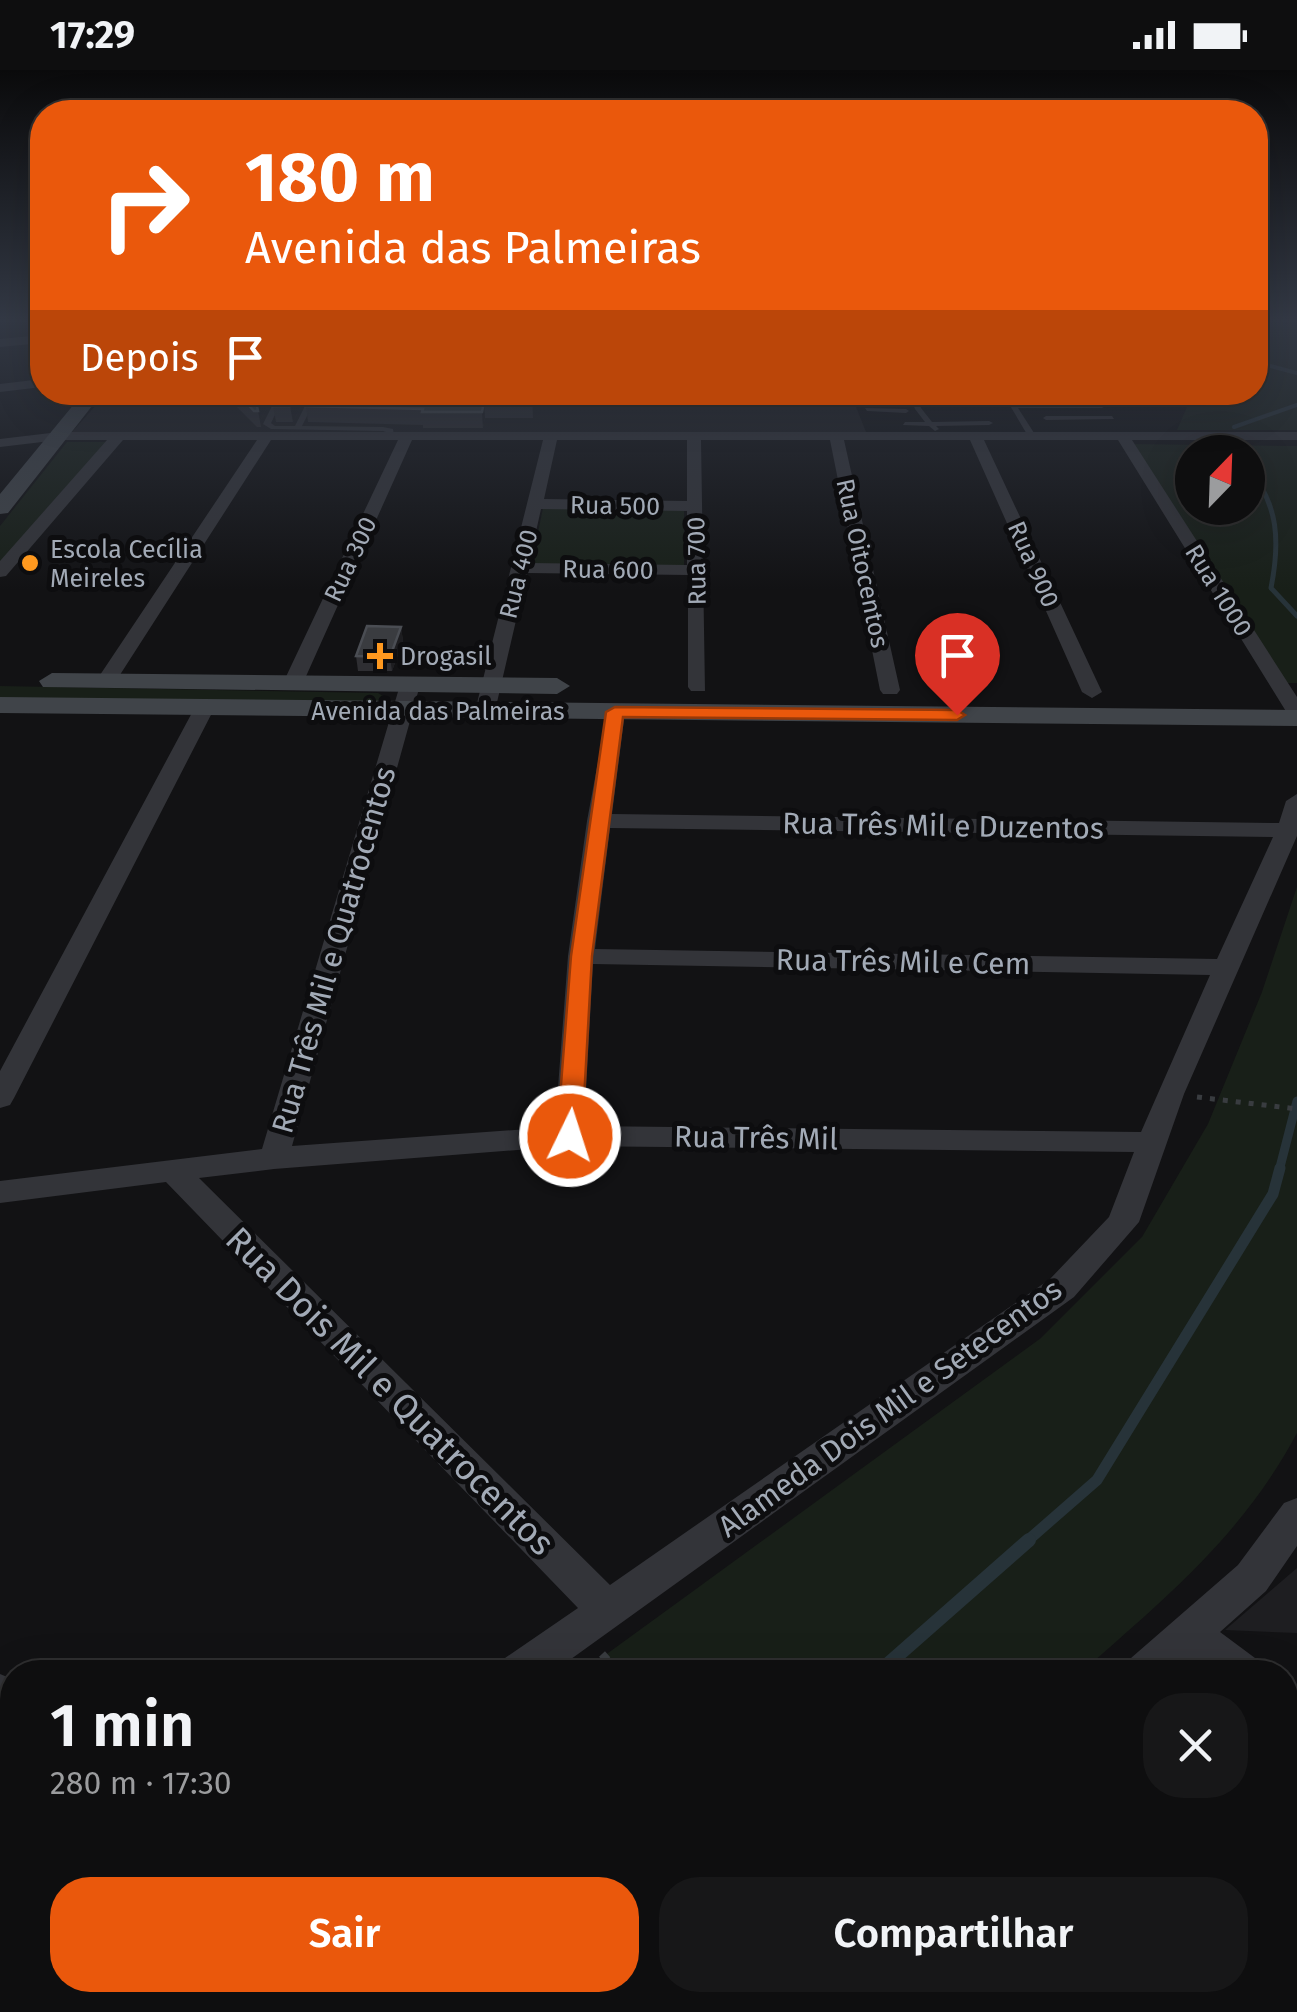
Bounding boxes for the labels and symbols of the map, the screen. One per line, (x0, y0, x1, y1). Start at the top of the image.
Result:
north arrow (1175, 435, 1265, 525)
street label: Rua Oitocentos (829, 476, 895, 651)
street label: Rua 500 (570, 490, 660, 522)
street label: Rua 300 (318, 512, 384, 607)
street label: Rua 700 (681, 516, 713, 606)
street label: Rua 900 (1001, 517, 1065, 612)
street label: Rua 400 (493, 526, 545, 622)
place label: Escola Cecília Meireles (50, 535, 203, 594)
street label: Rua 1000 (1178, 539, 1258, 642)
marker: Escola Cecília Meireles (19, 552, 41, 574)
street label: Rua 600 (562, 554, 654, 586)
pin (915, 613, 1000, 716)
place label: Drogasil (400, 642, 492, 672)
marker: Drogasil (369, 645, 391, 667)
street label: Avenida das Palmeiras (311, 697, 565, 727)
street label: Rua Três Mil e Quatrocentos (264, 763, 404, 1137)
street label: Rua Três Mil e Duzentos (782, 805, 1104, 847)
street label: Rua Três Mil e Cem (775, 942, 1031, 982)
position arrow (518, 1084, 622, 1188)
street label: Rua Três Mil (674, 1119, 839, 1157)
street label: Rua Dois Mil e Quatrocentos (217, 1218, 563, 1564)
street label: Alameda Dois Mil e Setecentos (711, 1271, 1069, 1545)

